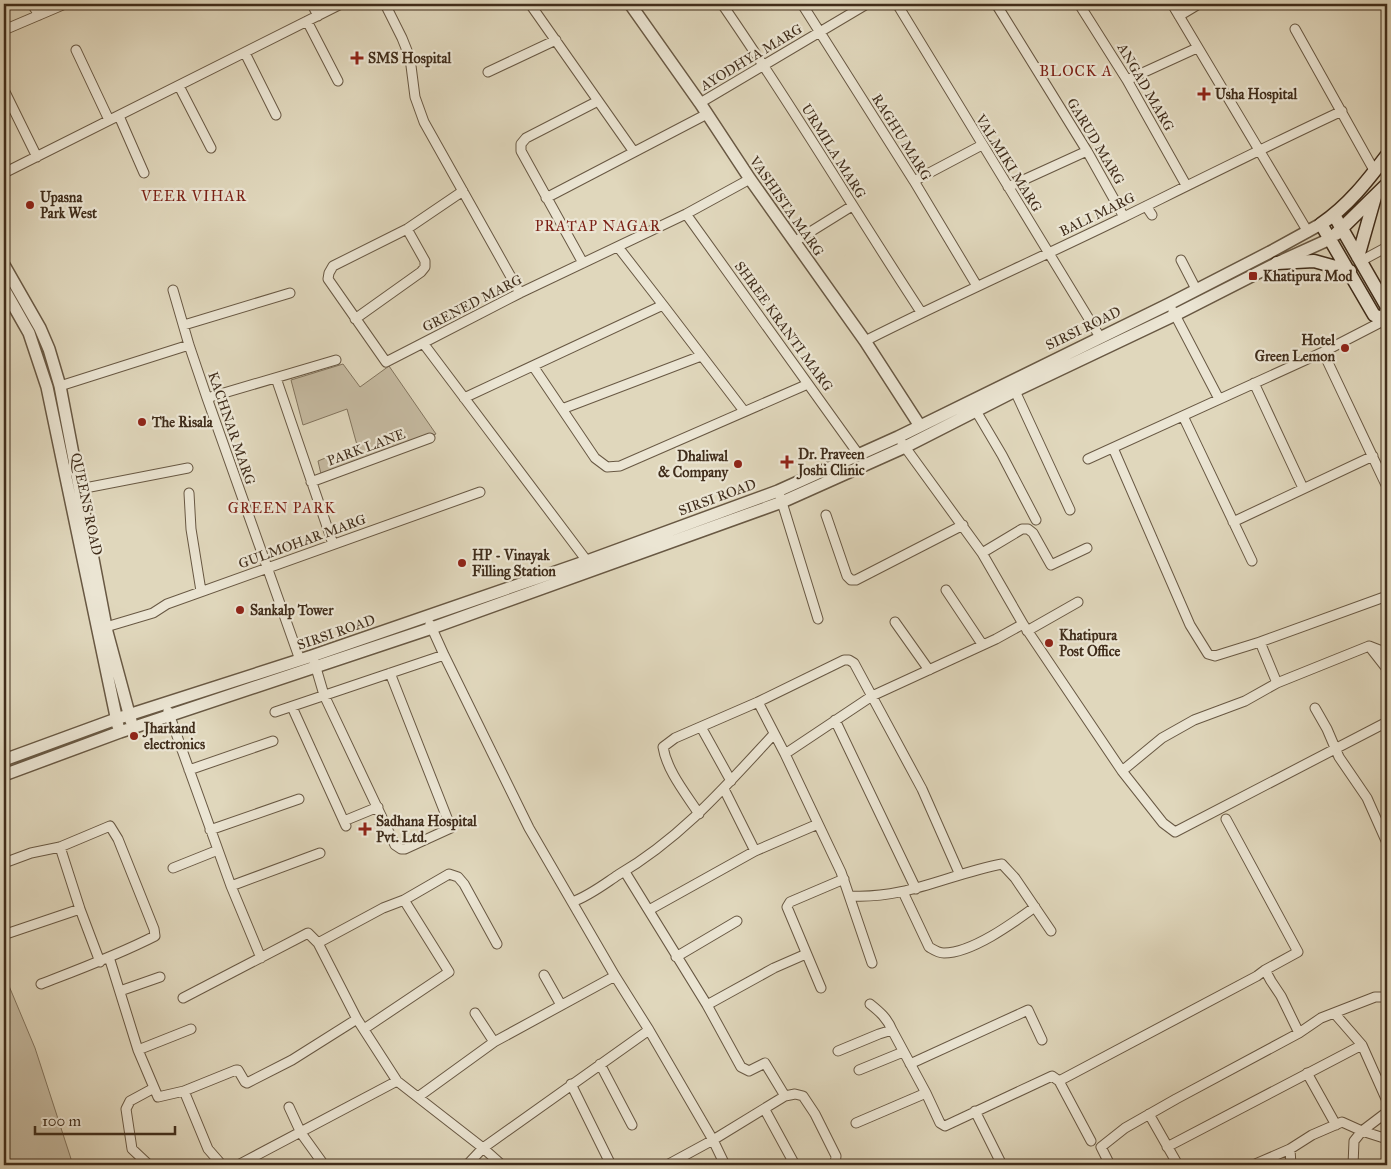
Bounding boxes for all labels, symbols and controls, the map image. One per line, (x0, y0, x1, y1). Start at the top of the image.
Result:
street label: AYODHYA MARG (696, 20, 805, 95)
street label: ANGAD MARG (1113, 39, 1178, 134)
place label: SMS Hospital (368, 50, 452, 68)
marker: SMS Hospital (350, 51, 364, 65)
district label: BLOCK A (1039, 62, 1113, 80)
place label: Usha Hospital (1215, 86, 1298, 104)
marker: Usha Hospital (1197, 87, 1211, 101)
street label: RAGHU MARG (868, 91, 935, 184)
street label: GARUD MARG (1063, 95, 1128, 188)
street label: URMILA MARG (798, 101, 869, 202)
street label: VALMIKI MARG (971, 111, 1045, 215)
street label: VASHISTA MARG (745, 152, 827, 259)
district label: VEER VIHAR (140, 187, 247, 205)
place label: Upasna Park West (40, 189, 97, 222)
street label: BALI MARG (1057, 189, 1138, 240)
marker: Upasna Park West (24, 199, 36, 211)
district label: PRATAP NAGAR (535, 217, 661, 235)
street label: SHREE KRANTI MARG (731, 258, 836, 395)
place label: Khatipura Mod (1263, 268, 1353, 286)
marker: Khatipura Mod (1247, 270, 1259, 282)
street label: GRENED MARG (419, 271, 525, 336)
street label: SIRSI ROAD (1043, 303, 1124, 354)
place label: Hotel Green Lemon (1255, 332, 1336, 365)
marker: Hotel Green Lemon (1339, 342, 1351, 354)
street label: KACHNAR MARG (204, 369, 259, 487)
place label: The Risala (151, 414, 214, 431)
marker: The Risala (136, 416, 148, 428)
street label: PARK LANE (325, 425, 408, 469)
place label: Dr. Praveen Joshi Clinic (796, 446, 865, 480)
place label: Dhaliwal & Company (658, 448, 729, 482)
street label: QUEENS ROAD (67, 451, 106, 557)
marker: Dr. Praveen Joshi Clinic (780, 455, 794, 469)
marker: Dhaliwal & Company (732, 458, 744, 470)
street label: SIRSI ROAD (676, 476, 758, 519)
district label: GREEN PARK (228, 499, 336, 517)
street label: GULMOHAR MARG (236, 510, 368, 572)
place label: HP - Vinayak Filling Station (472, 547, 556, 581)
marker: HP - Vinayak Filling Station (456, 557, 468, 569)
place label: Sankalp Tower (250, 602, 334, 620)
marker: Sankalp Tower (234, 604, 246, 616)
street label: SIRSI ROAD (295, 611, 377, 654)
place label: Khatipura Post Office (1059, 627, 1121, 660)
marker: Khatipura Post Office (1043, 637, 1055, 649)
place label: Jharkand electronics (142, 720, 205, 753)
marker: Jharkand electronics (128, 730, 140, 742)
place label: Sadhana Hospital Pvt. Ltd. (376, 813, 478, 846)
marker: Sadhana Hospital Pvt. Ltd. (358, 822, 372, 836)
scale bar (35, 1104, 175, 1136)
text: 100 m (42, 1112, 82, 1130)

